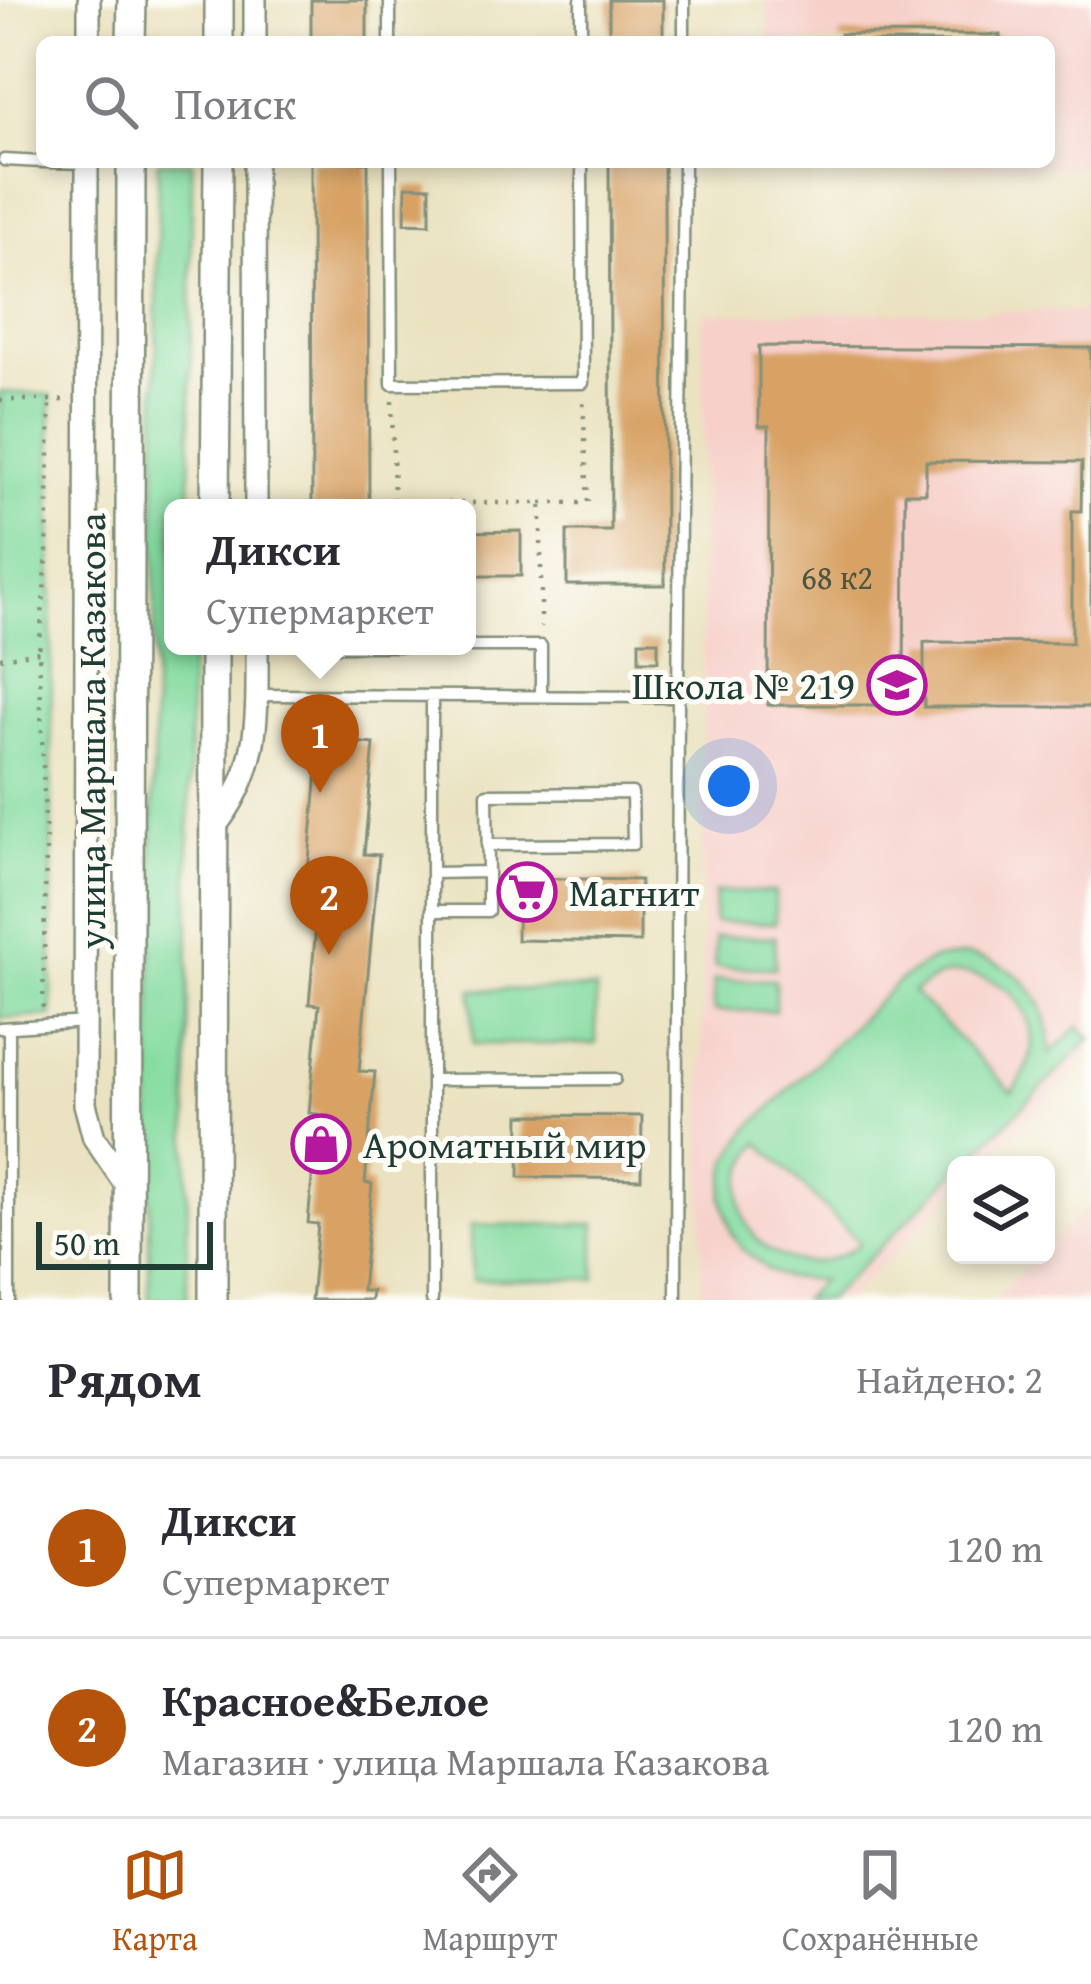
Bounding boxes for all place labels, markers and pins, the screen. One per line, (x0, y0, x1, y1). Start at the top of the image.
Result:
school or university icon: Школа № 219 (866, 654, 928, 716)
place label: Школа № 219 (632, 656, 855, 713)
pin: 1 (281, 694, 359, 793)
pin: 2 (290, 856, 368, 955)
supermarket icon: Магнит (496, 861, 558, 923)
place label: Магнит (569, 863, 699, 920)
shop icon: Ароматный мир (290, 1113, 352, 1175)
place label: Ароматный мир (363, 1115, 647, 1172)

